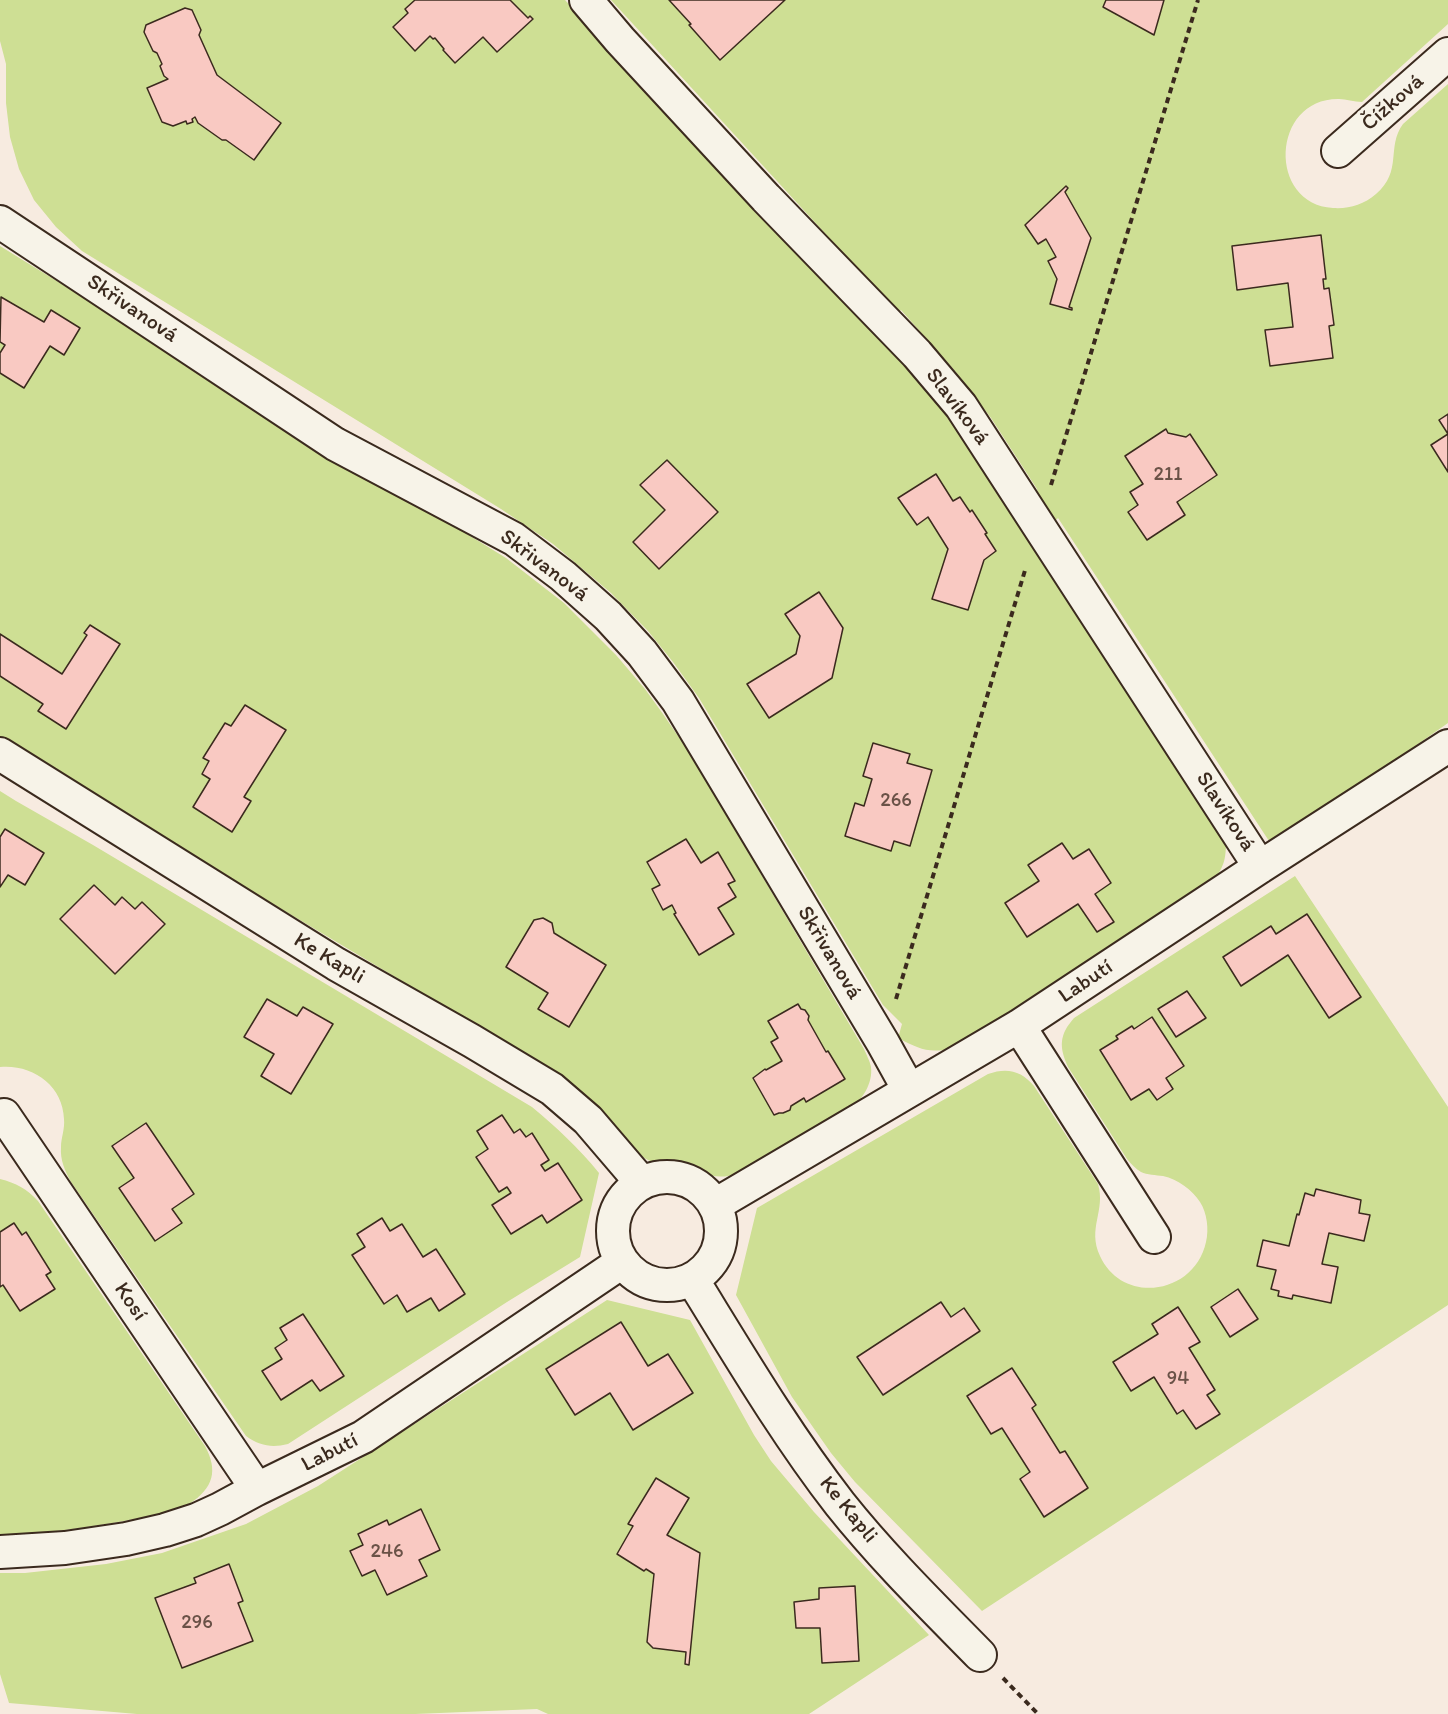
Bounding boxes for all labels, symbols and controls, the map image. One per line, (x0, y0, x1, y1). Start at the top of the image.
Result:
street label: Čížková (1356, 69, 1430, 137)
street label: Skřivanová (81, 269, 183, 349)
street label: Slavíková (919, 363, 995, 451)
house number: 211 (1153, 463, 1183, 487)
street label: Skřivanová (494, 524, 594, 608)
street label: Slavíková (1189, 767, 1261, 857)
house number: 266 (880, 789, 912, 813)
street label: Skřivanová (791, 901, 867, 1005)
street label: Ke Kapli (289, 927, 369, 991)
street label: Labutí (1054, 954, 1118, 1010)
street label: Kosí (108, 1278, 152, 1326)
house number: 94 (1167, 1367, 1189, 1391)
street label: Labutí (297, 1428, 363, 1478)
street label: Ke Kapli (813, 1471, 883, 1549)
house number: 246 (370, 1540, 404, 1564)
house number: 296 (181, 1611, 213, 1635)

